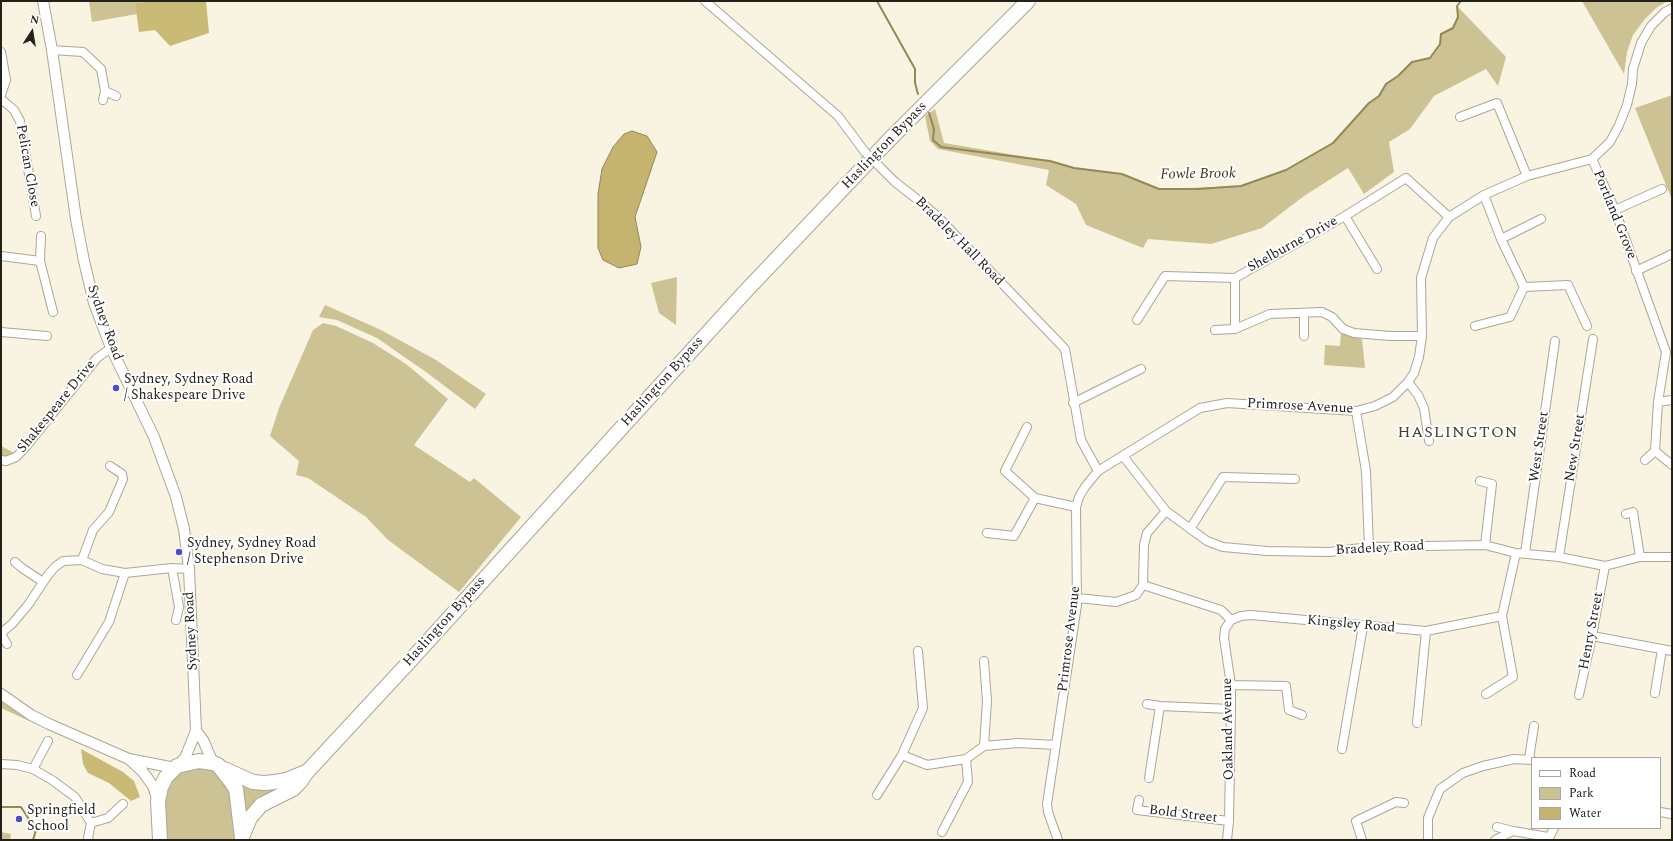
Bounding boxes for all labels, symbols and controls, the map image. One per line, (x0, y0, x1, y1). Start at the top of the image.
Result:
text: N (28, 11, 41, 29)
north arrow (12, 12, 52, 52)
street label: Haslington Bypass (839, 99, 931, 193)
street label: Pelican Close (11, 123, 43, 209)
water label: Fowle Brook (1160, 165, 1236, 185)
street label: Portland Grove (1589, 168, 1639, 262)
street label: Bradeley Hall Road (911, 194, 1007, 290)
street label: Shelburne Drive (1245, 213, 1341, 277)
street label: Sydney Road (83, 283, 125, 363)
street label: Haslington Bypass (618, 334, 708, 430)
street label: Shakespeare Drive (14, 357, 100, 457)
place label: Sydney, Sydney Road / Shakespeare Drive (124, 372, 253, 404)
marker: Sydney, Sydney Road / Shakespeare Drive (111, 383, 121, 393)
street label: Primrose Avenue (1246, 396, 1354, 418)
street label: West Street (1527, 411, 1553, 483)
street label: New Street (1562, 413, 1590, 483)
district label: HASLINGTON (1397, 424, 1519, 444)
place label: Sydney, Sydney Road / Stephenson Drive (187, 536, 316, 568)
street label: Bradeley Road (1335, 538, 1425, 560)
marker: Sydney, Sydney Road / Stephenson Drive (174, 547, 184, 557)
street label: Haslington Bypass (400, 574, 490, 670)
street label: Primrose Avenue (1055, 585, 1085, 693)
street label: Sydney Road (182, 591, 202, 671)
street label: Henry Street (1576, 591, 1608, 671)
street label: Kingsley Road (1306, 613, 1396, 637)
street label: Oakland Avenue (1220, 678, 1238, 780)
legend (1531, 757, 1661, 829)
text: Road (1569, 764, 1596, 783)
text: Park (1569, 784, 1594, 803)
street label: Bold Street (1148, 802, 1218, 828)
place label: Springfield School (27, 803, 96, 836)
text: Water (1569, 804, 1601, 823)
marker: Springfield School (14, 814, 24, 824)

